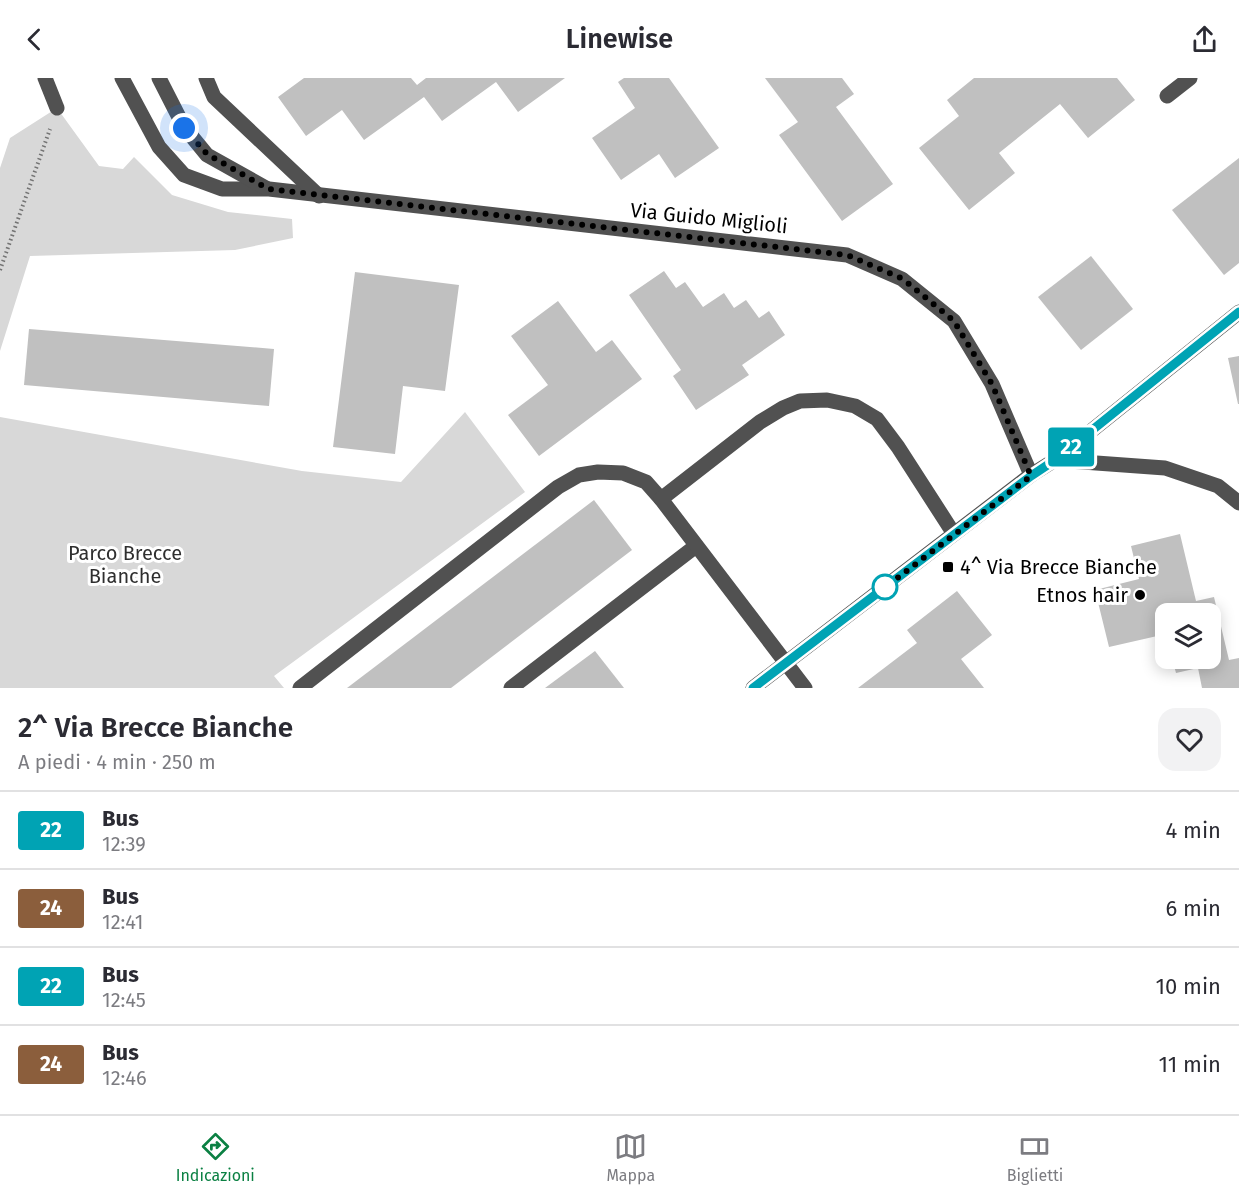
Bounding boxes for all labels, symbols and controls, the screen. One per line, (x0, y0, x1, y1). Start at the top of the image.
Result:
icon: back (18, 23, 51, 56)
text: Linewise (566, 23, 673, 55)
icon: share (1188, 23, 1221, 56)
your location (169, 113, 199, 143)
street label: Via Guido Miglioli (629, 198, 789, 238)
line badge: 22 (1044, 428, 1098, 466)
text: 22 (1060, 434, 1082, 460)
park label: Parco Brecce Bianche (68, 541, 182, 588)
place label: 4^ Via Brecce Bianche (960, 555, 1157, 579)
marker: 4^ Via Brecce Bianche (941, 560, 955, 574)
unlabelled marker (872, 574, 898, 600)
place label: Etnos hair (1036, 583, 1128, 607)
marker: Etnos hair (1133, 588, 1147, 602)
map controls (1155, 603, 1221, 669)
button: layers (1155, 603, 1221, 669)
button: heart (1158, 708, 1221, 771)
text: 2^ Via Brecce Bianche (18, 711, 293, 744)
text: A piedi · 4 min · 250 m (18, 750, 216, 774)
text: Bus (102, 805, 139, 832)
text: 22 (40, 817, 62, 843)
text: 4 min (1166, 817, 1221, 844)
text: 12:39 (102, 832, 146, 856)
text: Bus (102, 883, 139, 910)
text: 24 (40, 895, 62, 921)
text: 6 min (1165, 895, 1221, 922)
text: 12:41 (102, 910, 143, 934)
text: Bus (102, 961, 139, 988)
text: 22 (40, 973, 62, 999)
text: 10 min (1155, 973, 1221, 1000)
text: 12:45 (102, 988, 146, 1012)
text: Bus (102, 1039, 139, 1066)
text: 24 (40, 1051, 62, 1077)
text: 11 min (1158, 1051, 1221, 1078)
text: 12:46 (102, 1066, 147, 1090)
tab: Indicazioni (176, 1130, 255, 1185)
tab: Mappa (606, 1130, 655, 1185)
tab: Biglietti (1007, 1130, 1063, 1185)

